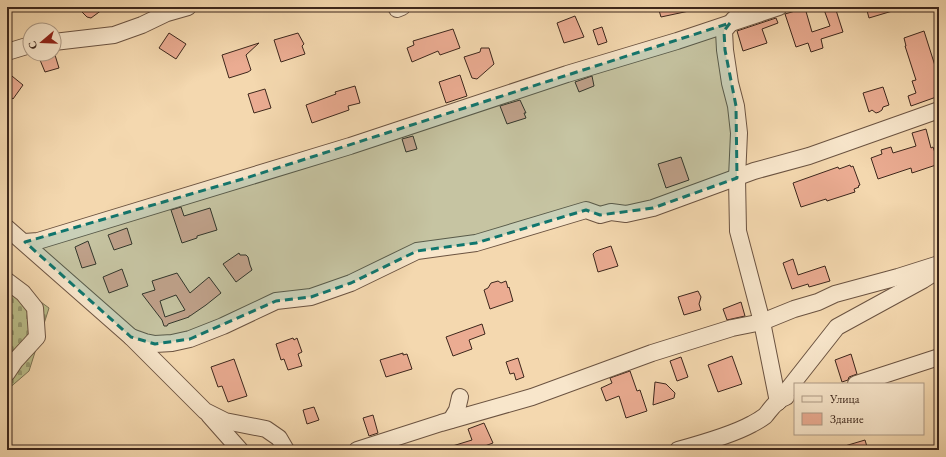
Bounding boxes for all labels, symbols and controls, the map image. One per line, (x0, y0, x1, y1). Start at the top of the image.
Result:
north arrow (22, 22, 62, 62)
text: С (25, 39, 40, 51)
legend (794, 383, 924, 435)
text: Улица (829, 391, 860, 407)
text: Здание (830, 411, 864, 427)

